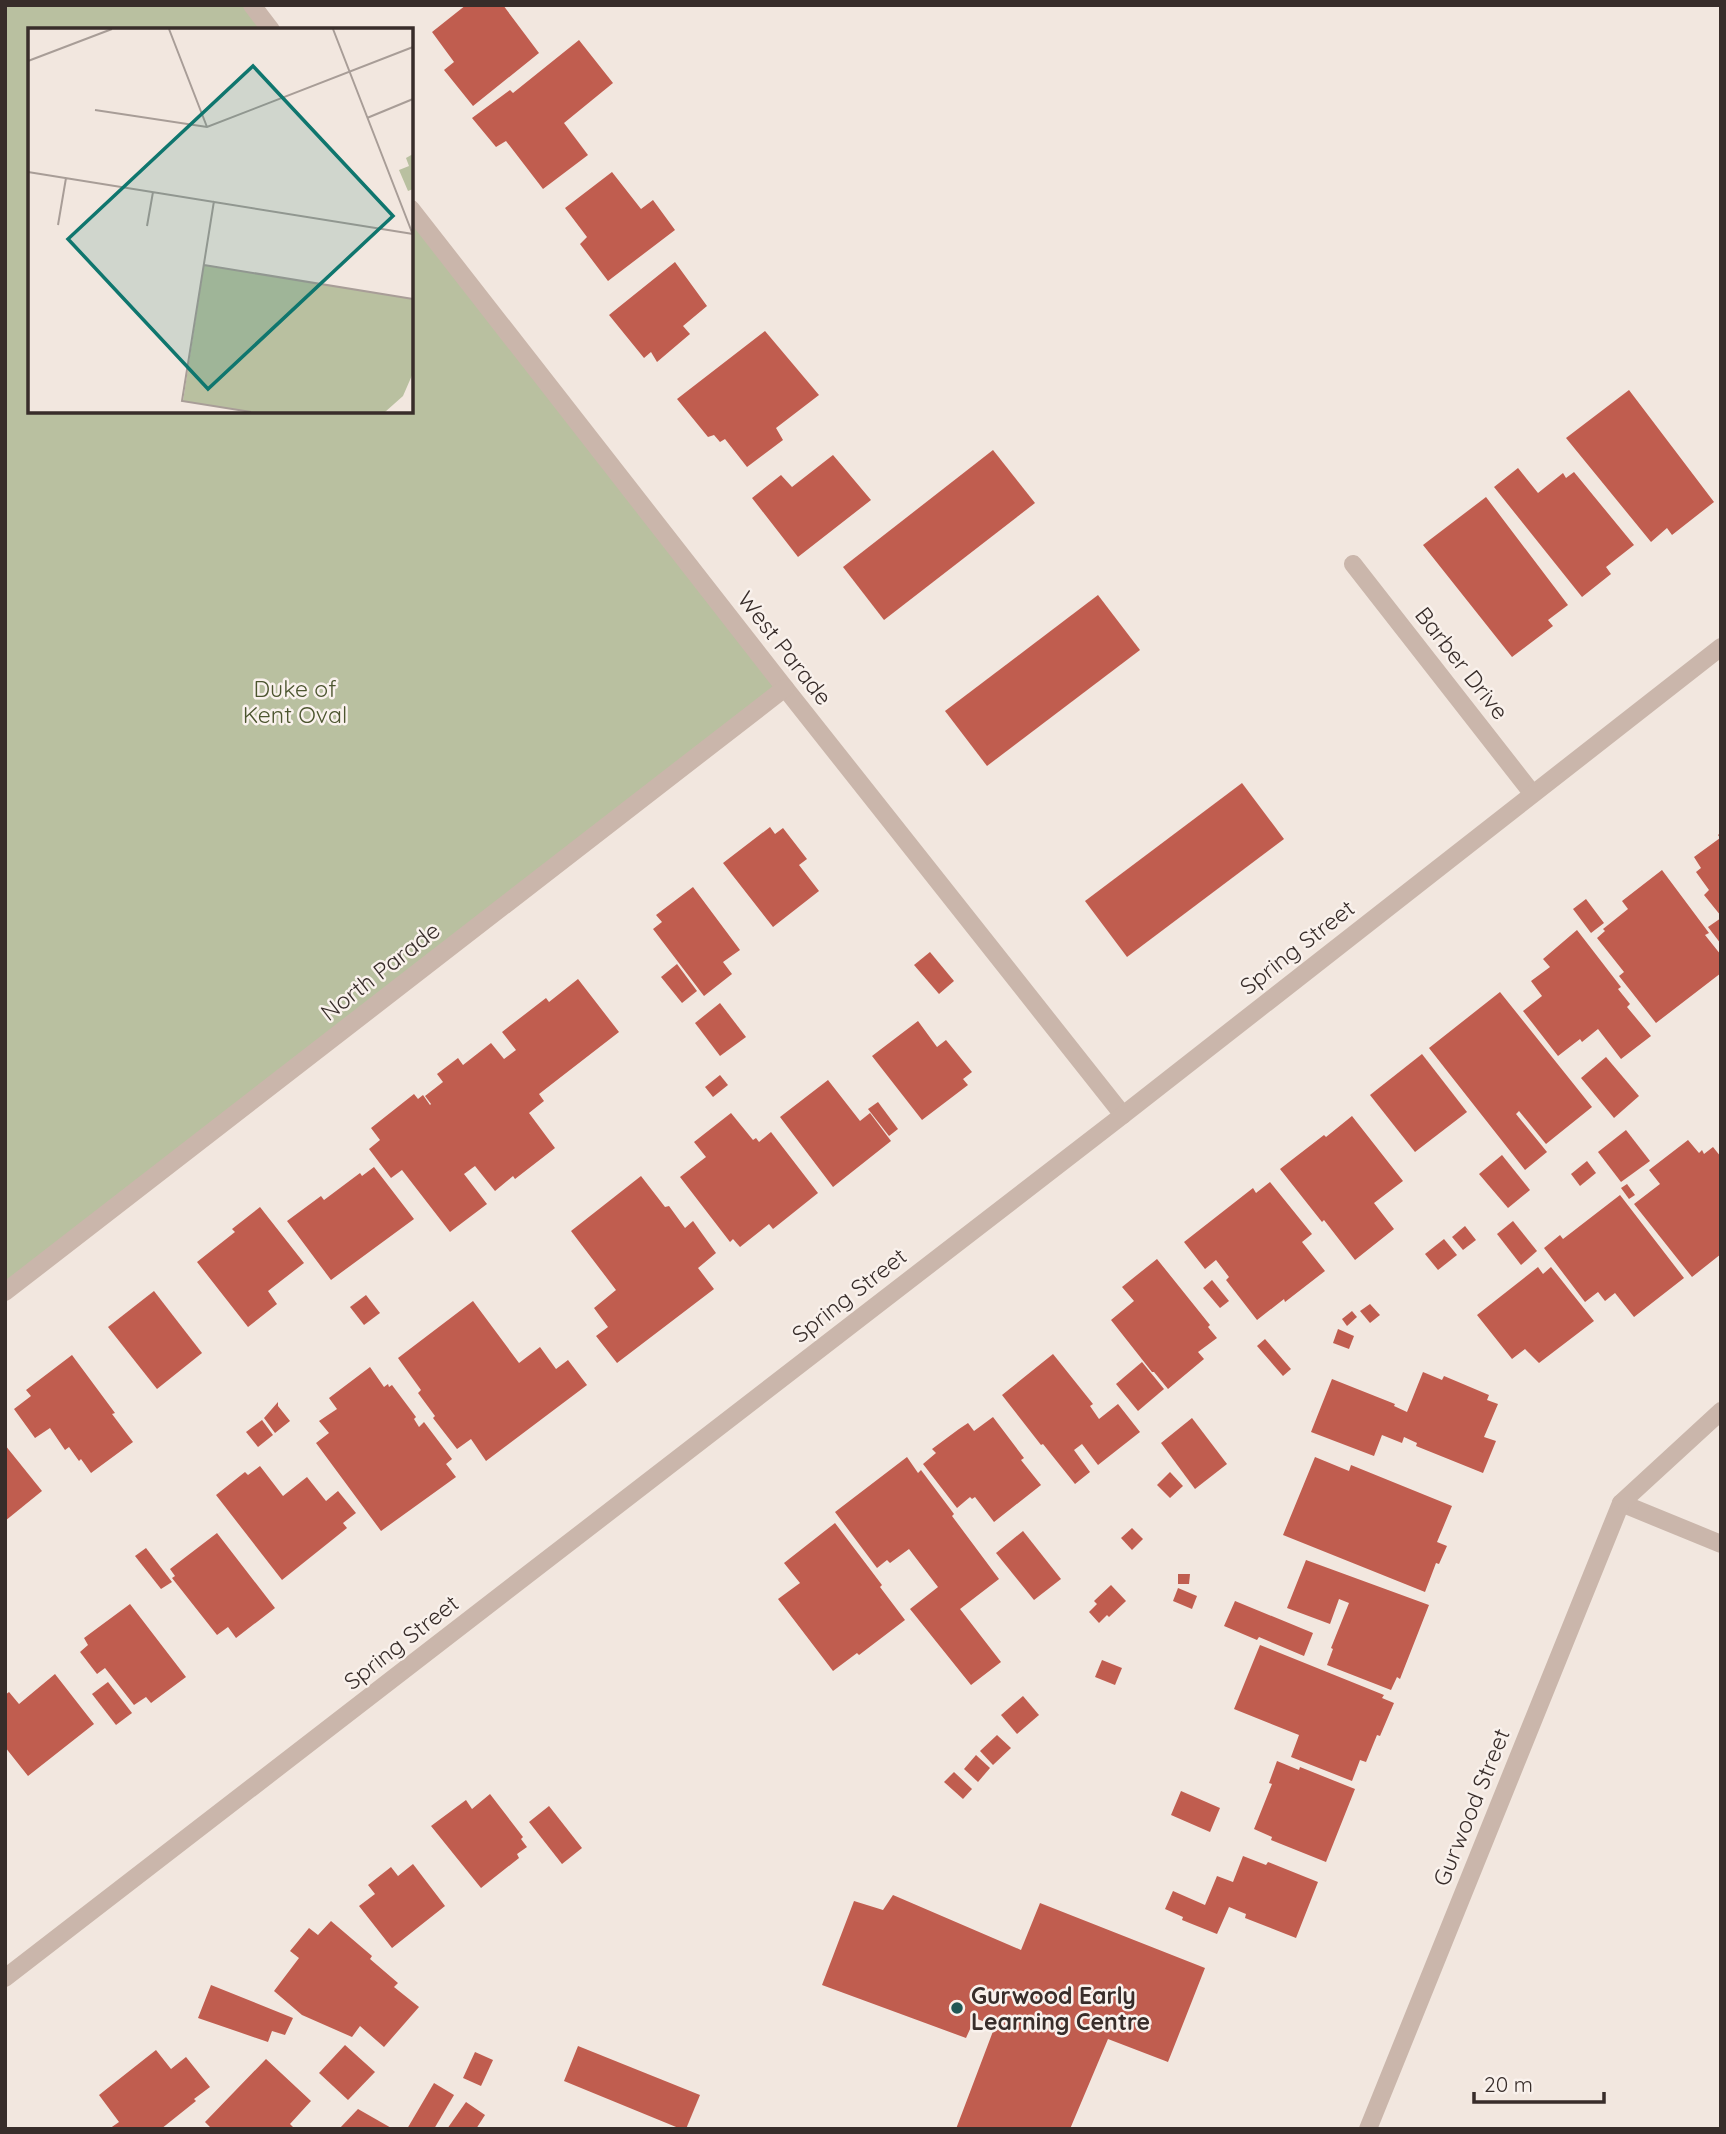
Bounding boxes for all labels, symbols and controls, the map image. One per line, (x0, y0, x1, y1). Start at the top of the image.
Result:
inset map (28, 28, 413, 413)
street label: West Parade (731, 585, 839, 711)
street label: Barber Drive (1409, 601, 1515, 725)
park label: Duke of Kent Oval (243, 674, 347, 729)
street label: Spring Street (1234, 893, 1360, 1001)
street label: North Parade (314, 915, 446, 1027)
street label: Spring Street (786, 1241, 912, 1349)
street label: Spring Street (338, 1588, 464, 1696)
street label: Gurwood Street (1426, 1724, 1516, 1890)
place label: Gurwood Early Learning Centre (971, 1981, 1150, 2036)
marker: Gurwood Early Learning Centre (949, 2000, 965, 2016)
scale bar (1474, 2060, 1604, 2104)
text: 20 m (1484, 2071, 1533, 2097)

